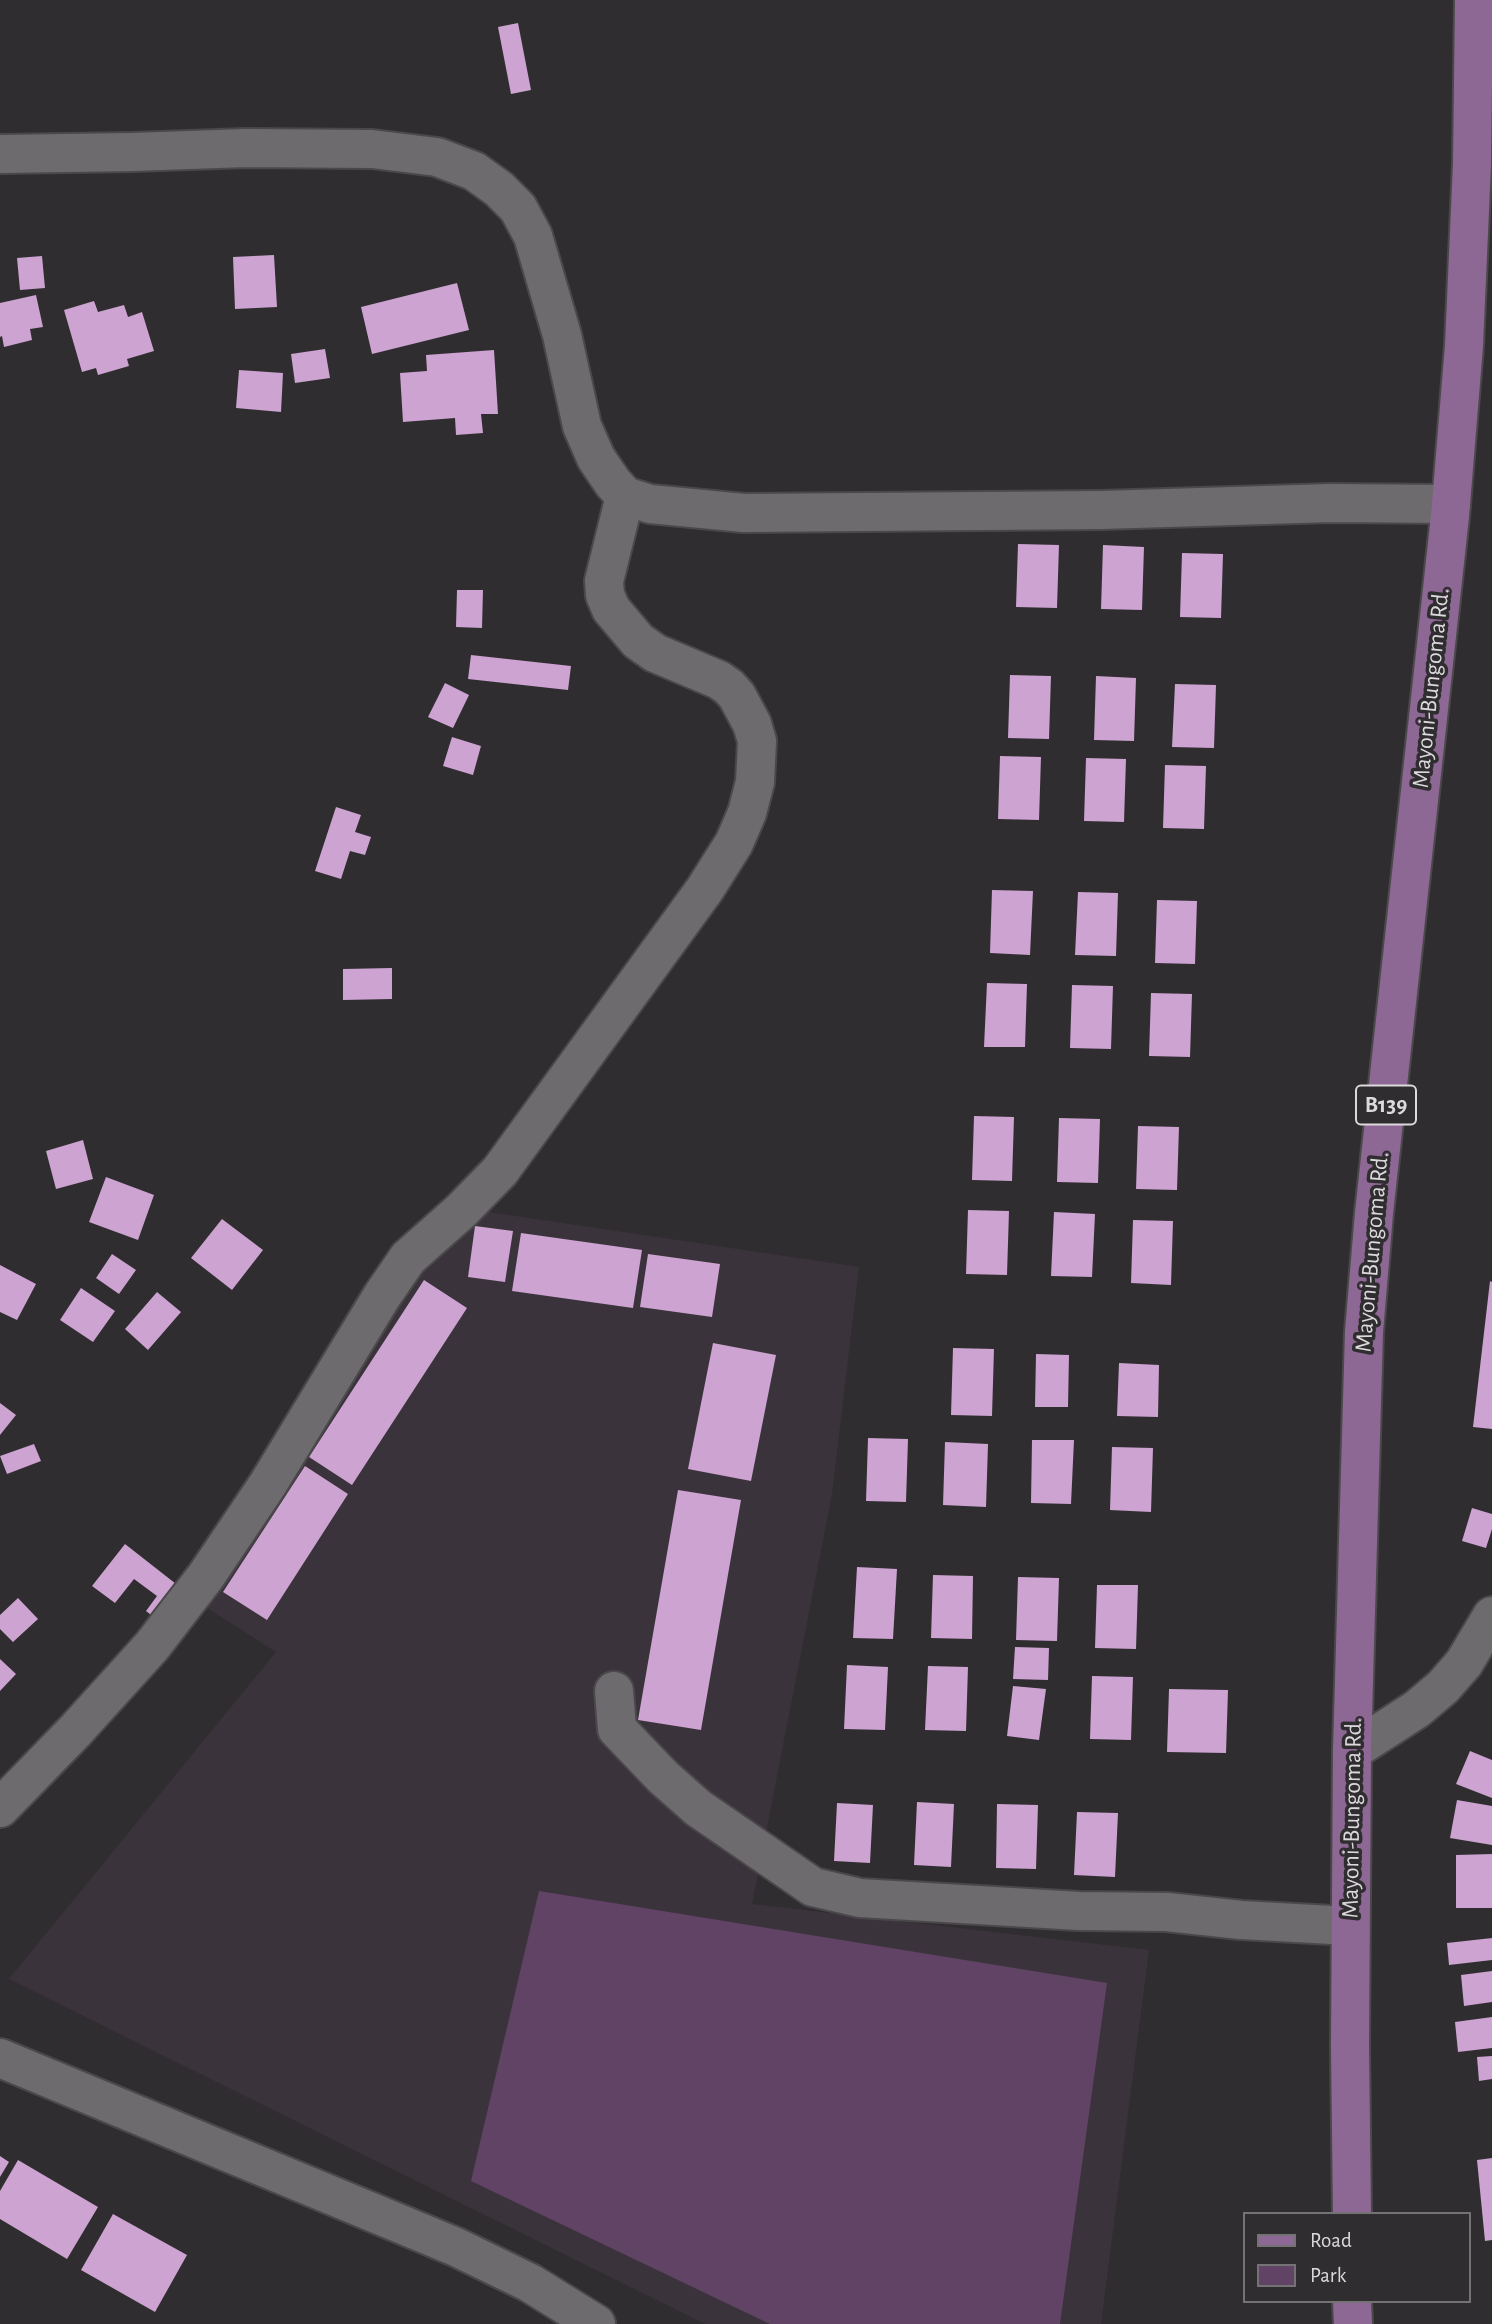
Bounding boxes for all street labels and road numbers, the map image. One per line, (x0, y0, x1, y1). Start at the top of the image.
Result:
street label: Mayoni-Bungoma Rd. (1406, 587, 1456, 789)
road number: B139 (1356, 1086, 1416, 1124)
street label: Mayoni-Bungoma Rd. (1349, 1151, 1395, 1353)
street label: Mayoni-Bungoma Rd. (1336, 1717, 1368, 1919)

